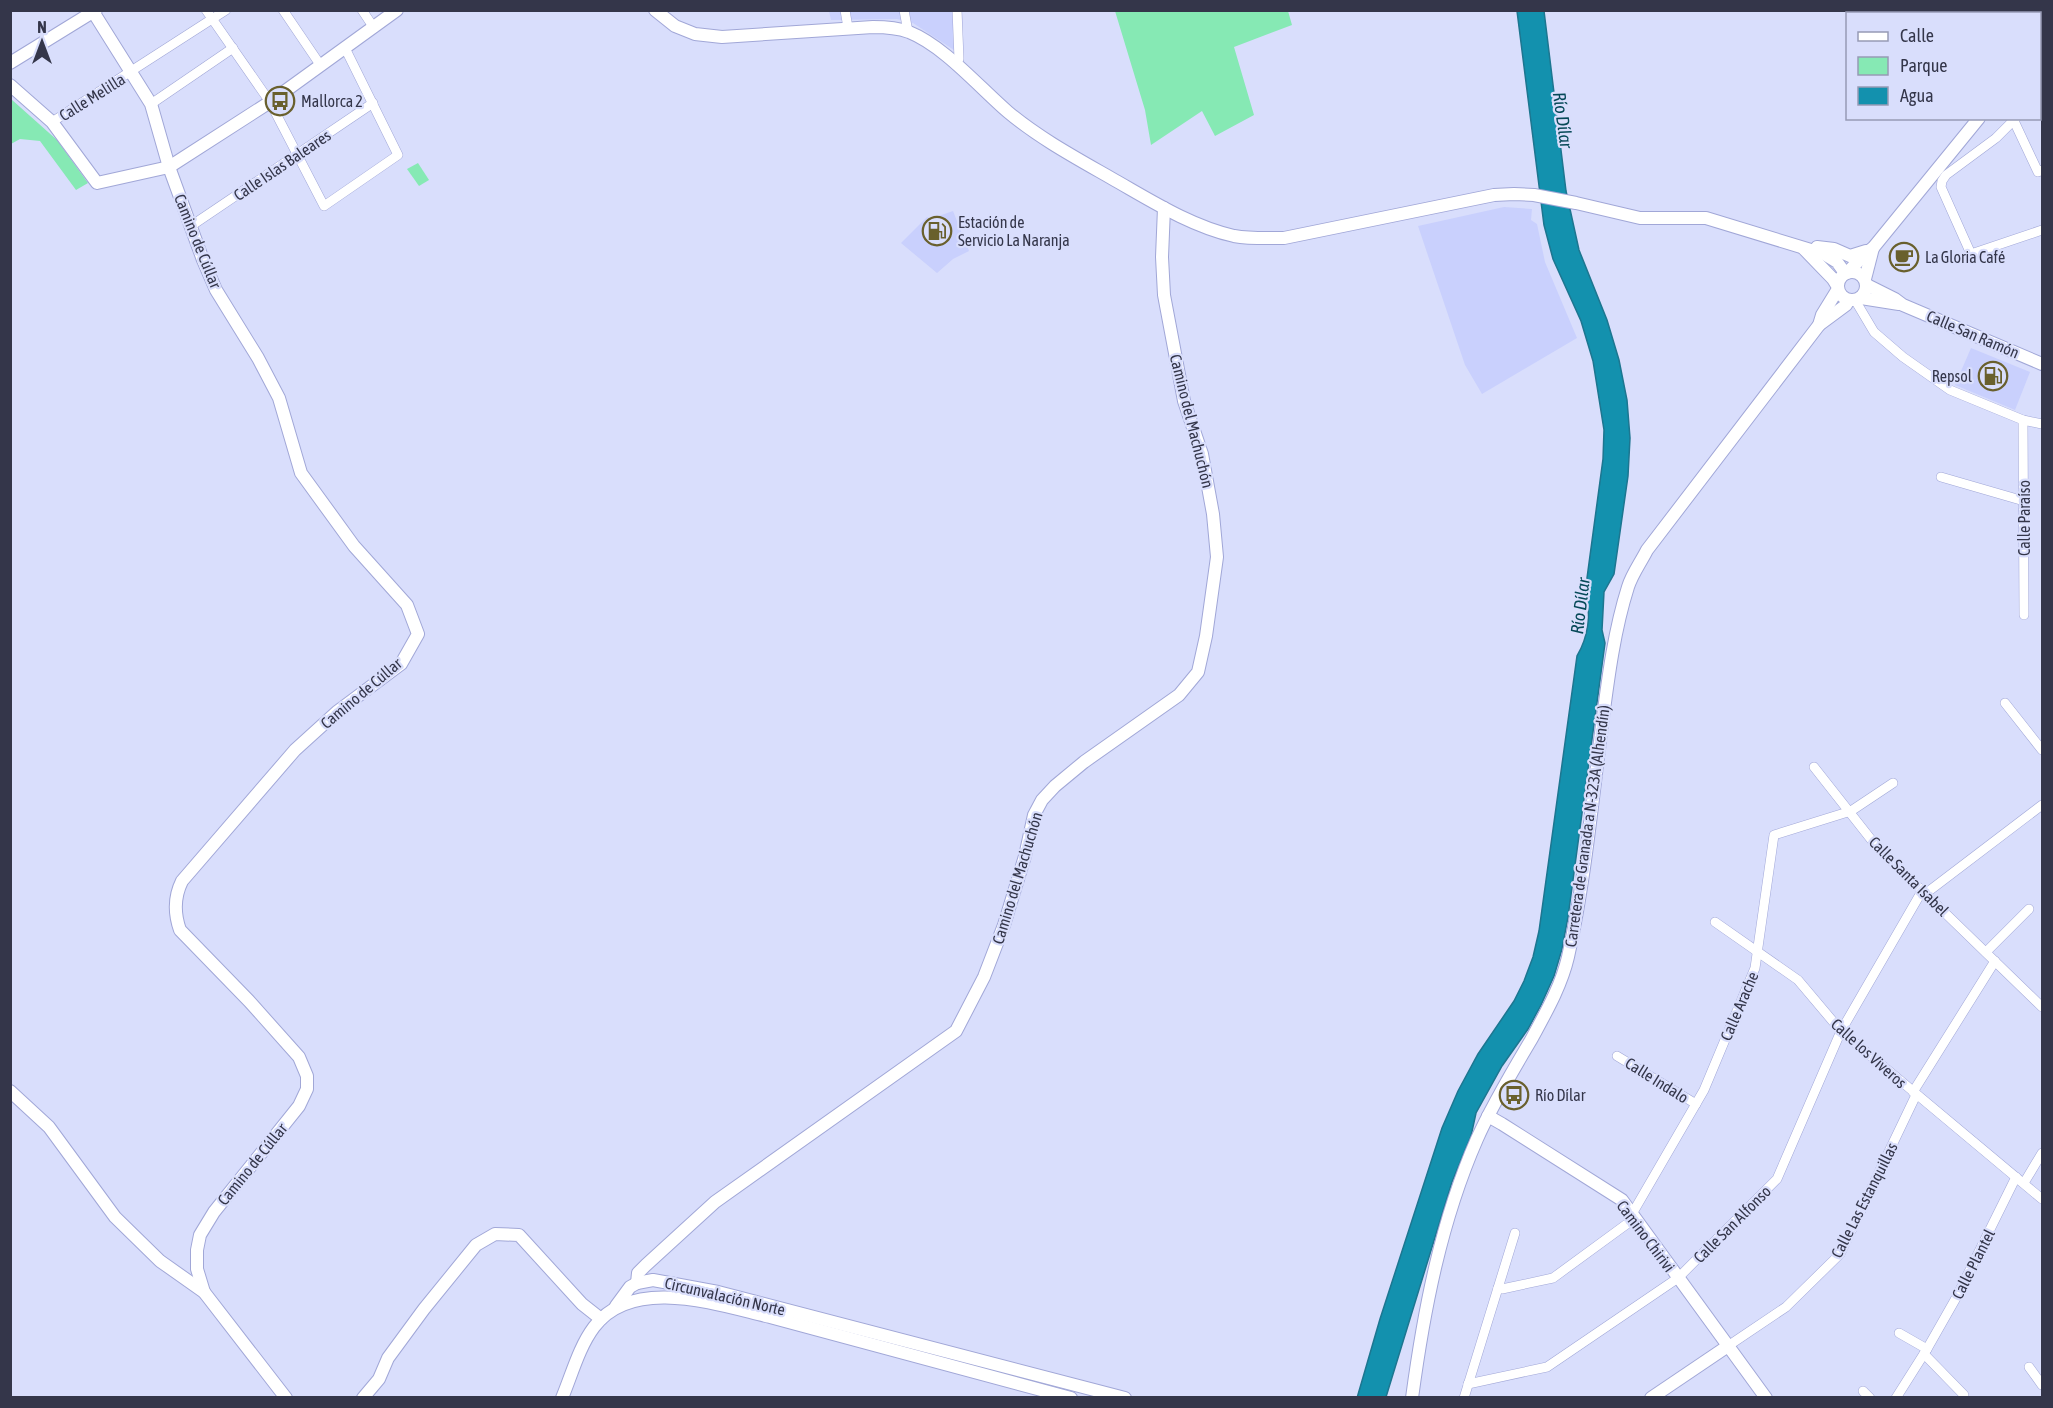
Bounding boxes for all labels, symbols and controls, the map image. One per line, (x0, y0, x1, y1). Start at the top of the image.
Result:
north arrow (12, 12, 72, 72)
legend (1846, 12, 2041, 120)
text: N (37, 18, 47, 36)
text: Calle (1900, 25, 1934, 46)
text: Parque (1900, 55, 1948, 76)
street label: Calle Melilla (56, 70, 128, 124)
bus stop icon: Mallorca 2 (264, 85, 296, 117)
text: Agua (1900, 85, 1934, 106)
water label: Río Dílar (1549, 91, 1577, 150)
place label: Mallorca 2 (301, 92, 363, 110)
street label: Calle Islas Baleares (230, 126, 334, 204)
street label: Camino de Cúllar (171, 191, 225, 291)
place label: Estación de Servicio La Naranja (958, 213, 1070, 250)
fuel station icon: Estación de Servicio La Naranja (921, 215, 953, 247)
cafe icon: La Gloria Café (1888, 241, 1920, 273)
place label: La Gloria Café (1925, 248, 2005, 266)
street label: Calle San Ramón (1924, 306, 2022, 362)
street label: Camino del Machuchón (1167, 352, 1217, 490)
fuel station icon: Repsol (1977, 360, 2009, 392)
place label: Repsol (1932, 367, 1973, 386)
street label: Calle Paraíso (2015, 480, 2033, 556)
water label: Río Dílar (1566, 576, 1594, 635)
street label: Camino de Cúllar (317, 654, 405, 732)
street label: Carretera de Granada a N-323A (Alhendín) (1561, 704, 1614, 948)
street label: Camino del Machuchón (988, 810, 1046, 946)
street label: Calle Santa Isabel (1866, 833, 1953, 920)
street label: Calle Arache (1716, 969, 1762, 1043)
street label: Calle los Viveros (1828, 1015, 1911, 1092)
street label: Calle Indalo (1622, 1054, 1692, 1106)
bus stop icon: Río Dílar (1498, 1079, 1530, 1111)
place label: Río Dílar (1535, 1086, 1586, 1104)
street label: Camino de Cúllar (214, 1119, 291, 1208)
street label: Calle Las Estanquillas (1827, 1139, 1902, 1261)
street label: Calle San Alfonso (1690, 1182, 1774, 1266)
street label: Camino Chirivi (1613, 1197, 1679, 1275)
street label: Calle Plantel (1948, 1226, 1999, 1302)
street label: Circunvalación Norte (663, 1273, 787, 1319)

